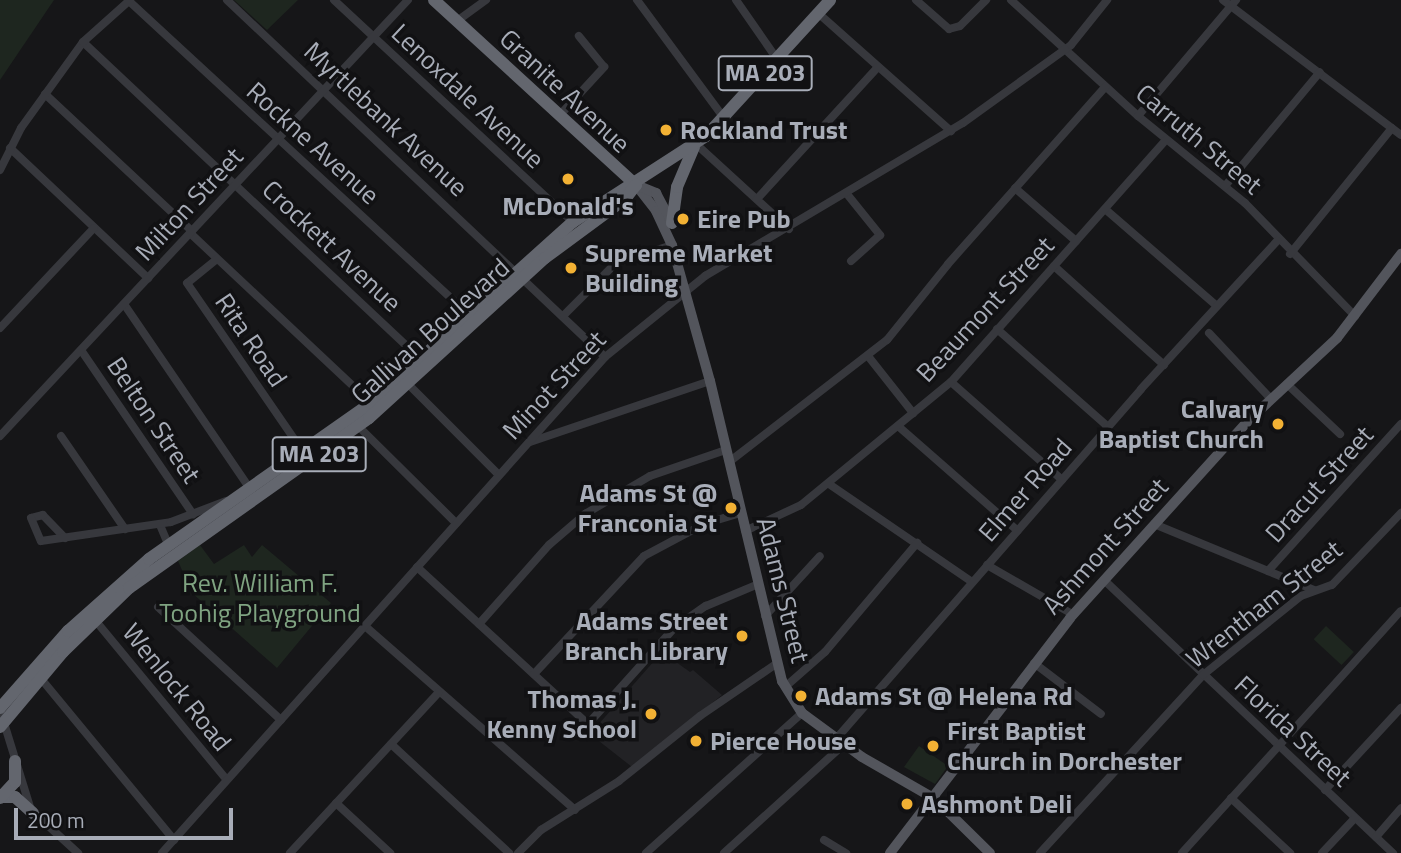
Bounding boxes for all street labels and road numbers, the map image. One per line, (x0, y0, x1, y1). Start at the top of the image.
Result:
street label: Lenoxdale Avenue (385, 17, 551, 175)
street label: Granite Avenue (493, 23, 637, 159)
street label: Myrtlebank Avenue (298, 35, 474, 203)
road number: MA 203 (716, 52, 814, 94)
street label: Rockne Avenue (240, 75, 386, 211)
street label: Carruth Street (1130, 77, 1268, 201)
street label: Milton Street (129, 141, 249, 267)
street label: Crockett Avenue (256, 174, 408, 318)
street label: Beaumont Street (910, 230, 1060, 388)
street label: Gallivan Boulevard (345, 252, 515, 410)
street label: Rita Road (208, 287, 294, 393)
street label: Minot Street (496, 324, 612, 446)
street label: Belton Street (101, 351, 207, 489)
street label: Dracut Street (1259, 419, 1379, 549)
street label: Elmer Road (972, 432, 1078, 548)
road number: MA 203 (270, 434, 368, 475)
street label: Ashmont Street (1036, 471, 1174, 621)
street label: Adams Street (750, 514, 816, 666)
street label: Wrentham Street (1180, 534, 1348, 674)
street label: Wenlock Road (116, 617, 238, 757)
street label: Florida Street (1228, 669, 1358, 793)

